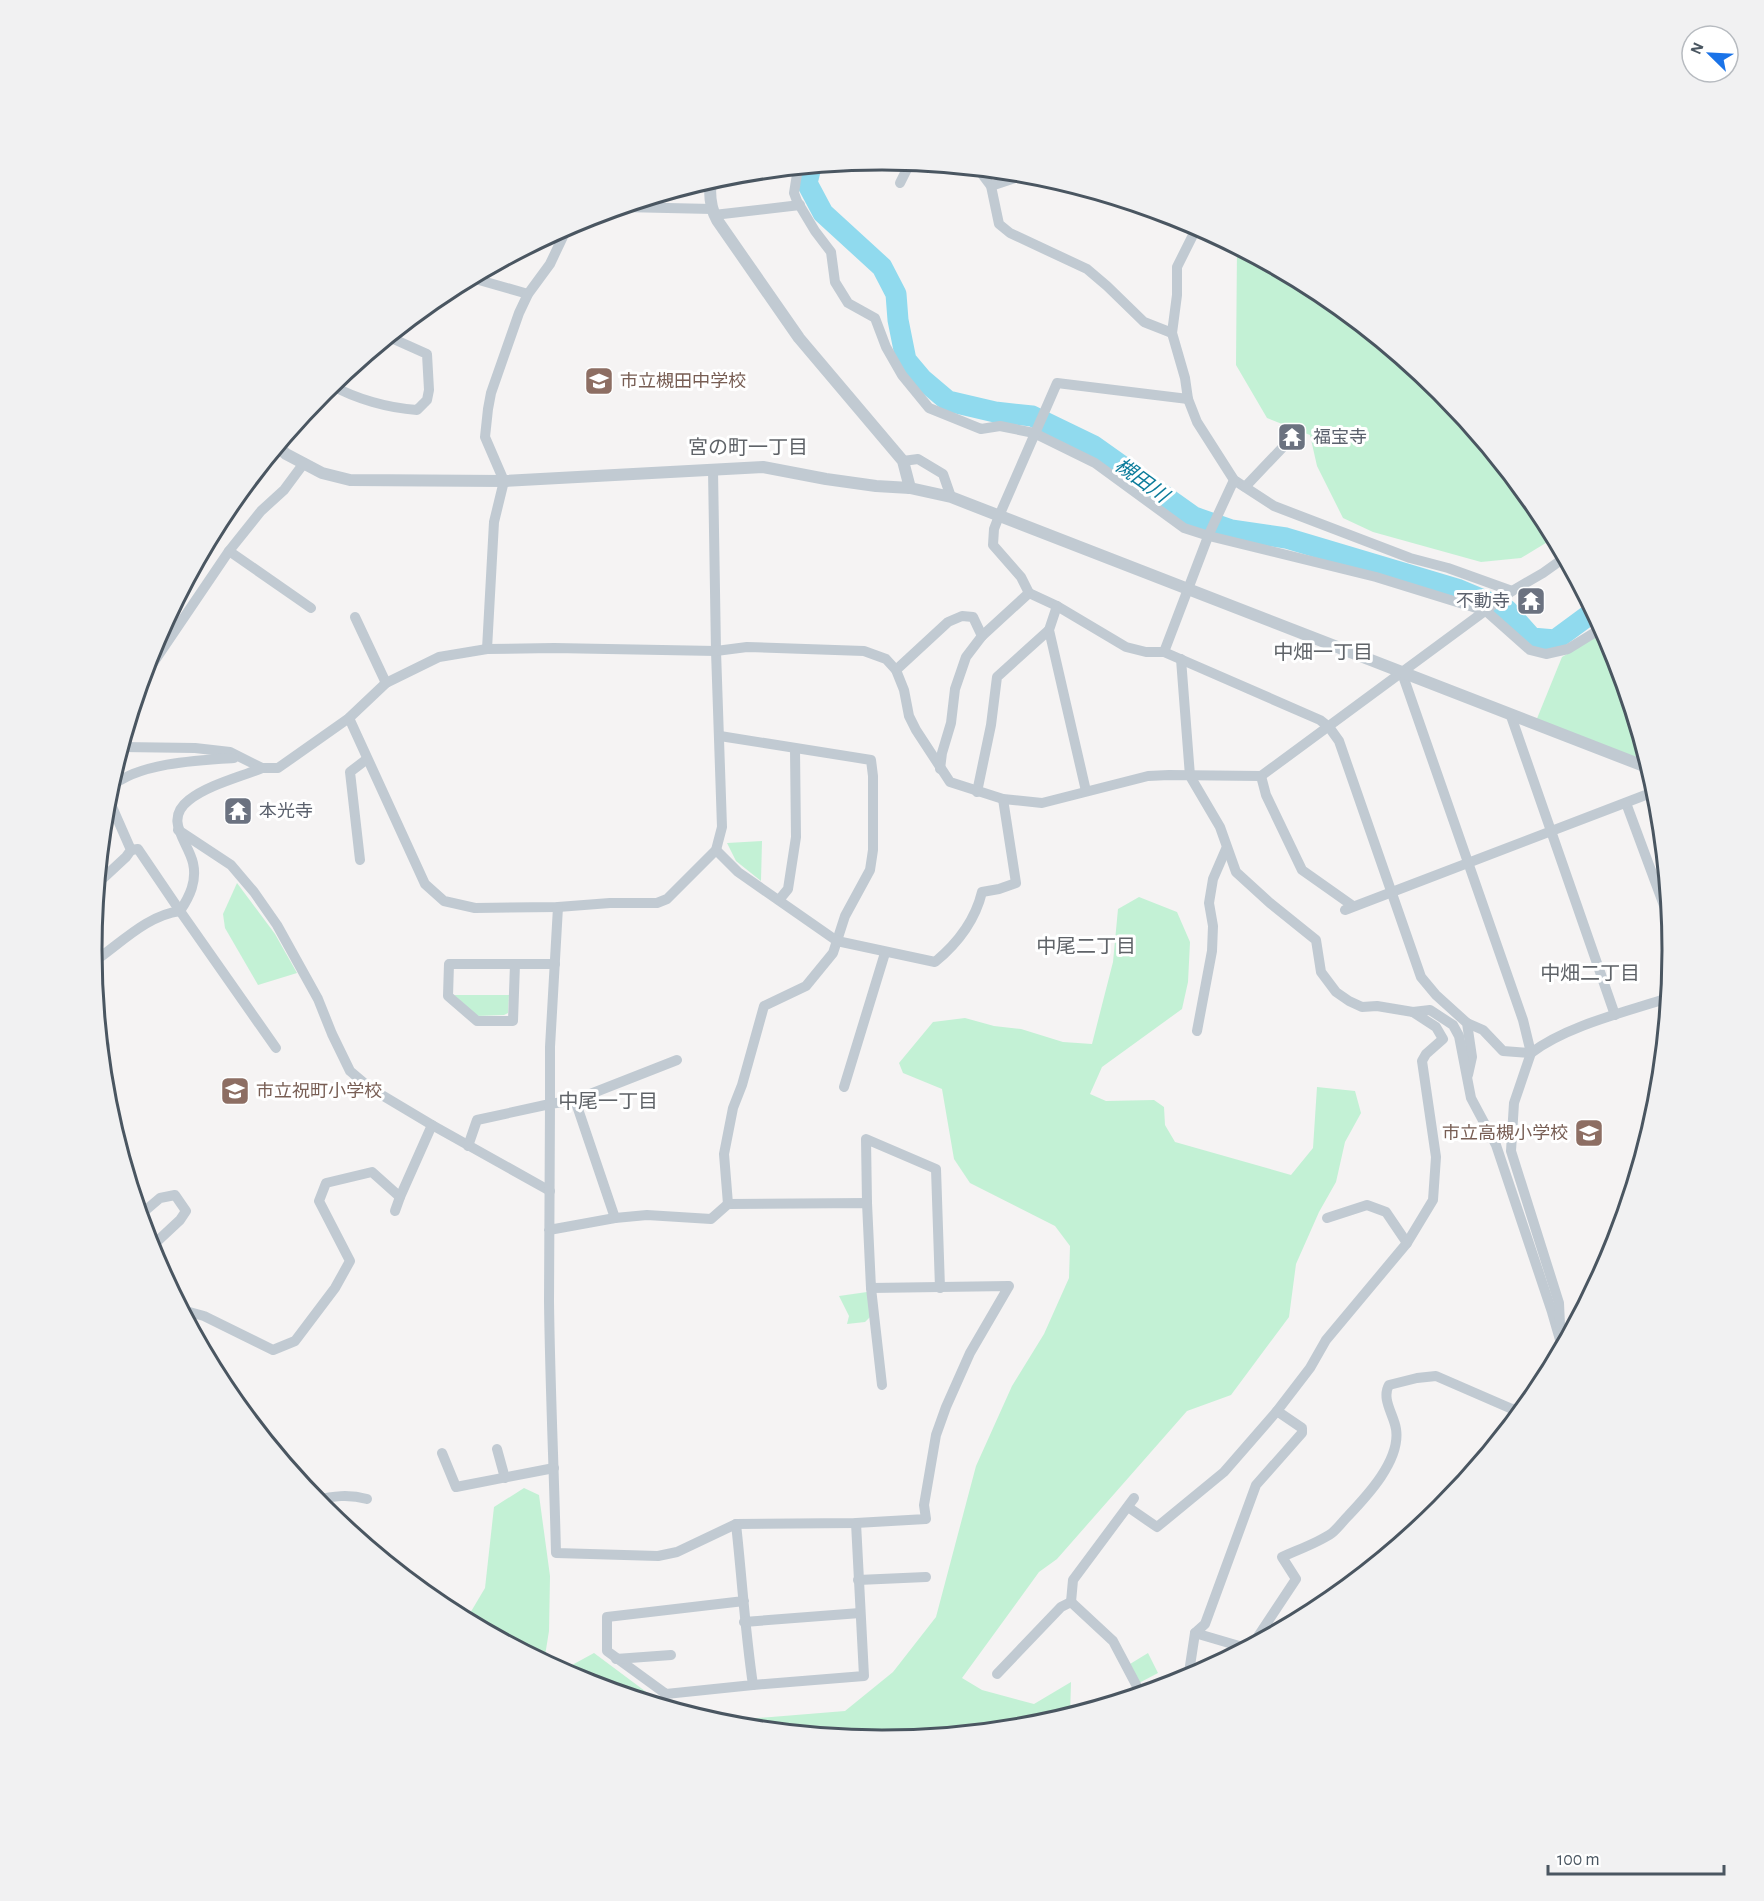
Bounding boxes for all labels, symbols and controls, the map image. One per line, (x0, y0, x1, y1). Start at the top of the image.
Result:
north arrow (1680, 24, 1740, 84)
text: N (1688, 40, 1707, 57)
school or university icon: 市立槻田中学校 (583, 365, 615, 397)
place label: 市立槻田中学校 (620, 371, 746, 391)
temple icon: 福宝寺 (1276, 421, 1308, 453)
place label: 福宝寺 (1313, 428, 1367, 447)
district label: 宮の町一丁目 (688, 437, 808, 458)
water label: 槻田川 (1111, 454, 1174, 508)
temple icon: 不動寺 (1515, 585, 1547, 617)
place label: 不動寺 (1456, 592, 1510, 611)
district label: 中畑一丁目 (1273, 642, 1373, 663)
temple icon: 本光寺 (222, 795, 254, 827)
place label: 本光寺 (259, 802, 313, 821)
district label: 中尾二丁目 (1036, 936, 1136, 957)
district label: 中畑二丁目 (1540, 963, 1640, 984)
school or university icon: 市立祝町小学校 (219, 1075, 251, 1107)
place label: 市立祝町小学校 (256, 1081, 382, 1101)
district label: 中尾一丁目 (558, 1091, 658, 1112)
school or university icon: 市立高槻小学校 (1573, 1117, 1605, 1149)
place label: 市立高槻小学校 (1442, 1123, 1568, 1143)
scale bar (1548, 1838, 1724, 1876)
text: 100 m (1557, 1851, 1600, 1869)

